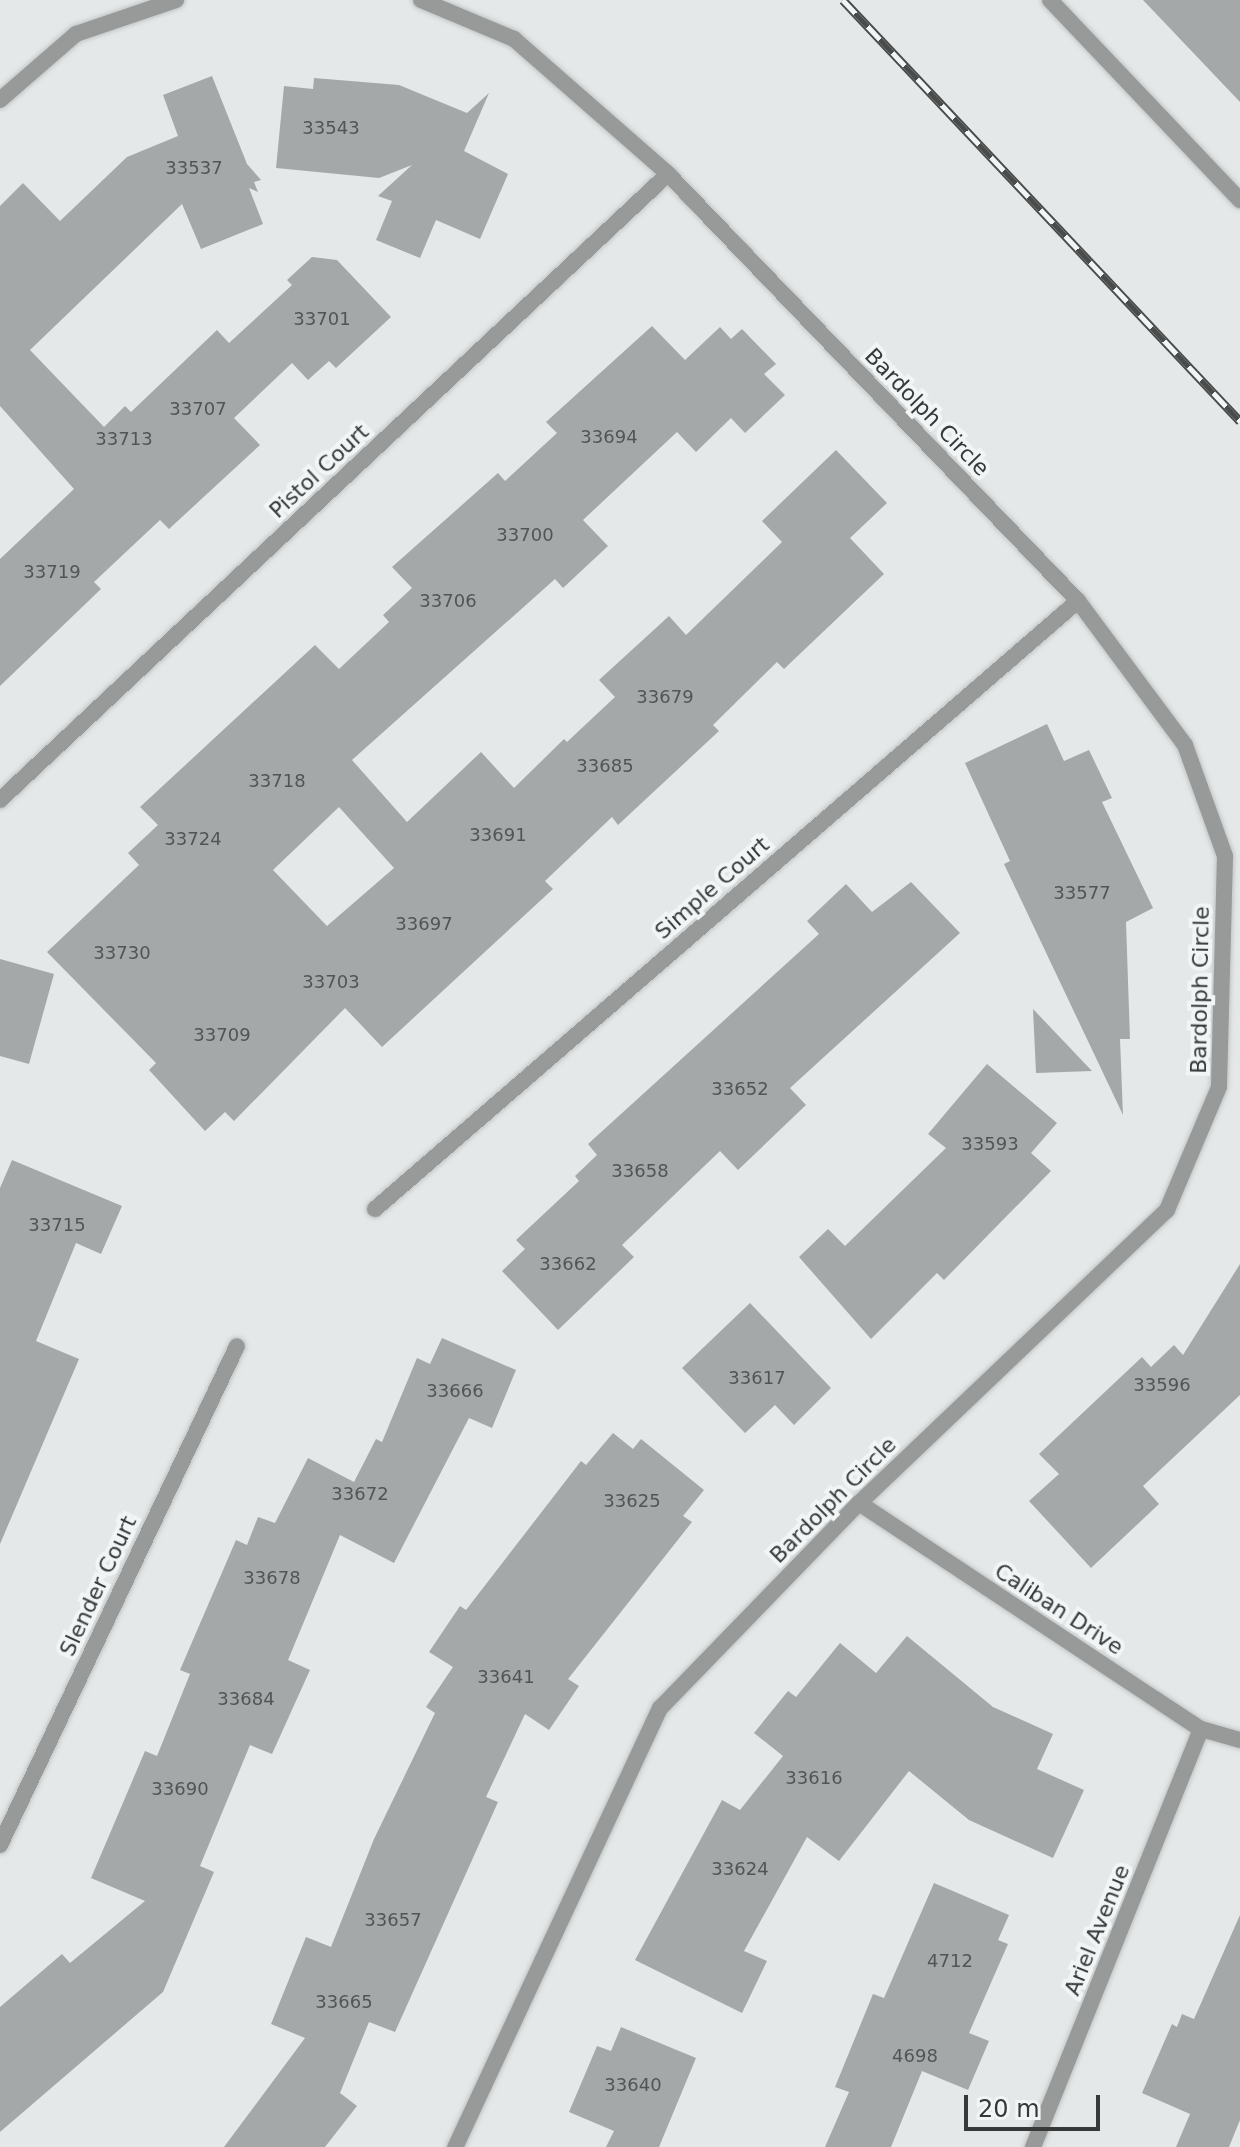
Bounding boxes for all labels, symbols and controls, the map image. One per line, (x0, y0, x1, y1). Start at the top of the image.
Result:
house number: 33543 (302, 117, 360, 139)
house number: 33537 (165, 157, 223, 179)
house number: 33701 (293, 308, 351, 330)
street label: Bardolph Circle (859, 343, 995, 481)
house number: 33707 (169, 398, 227, 420)
street label: Pistol Court (264, 418, 374, 524)
house number: 33694 (580, 426, 638, 448)
house number: 33713 (95, 428, 153, 450)
house number: 33700 (496, 524, 554, 546)
house number: 33719 (23, 561, 81, 583)
house number: 33706 (419, 590, 477, 612)
house number: 33679 (636, 686, 694, 708)
house number: 33685 (576, 755, 634, 777)
house number: 33718 (248, 770, 306, 792)
house number: 33691 (469, 824, 527, 846)
house number: 33724 (164, 828, 222, 850)
street label: Simple Court (650, 831, 774, 945)
house number: 33577 (1053, 882, 1111, 904)
street label: Bardolph Circle (1185, 906, 1215, 1074)
house number: 33697 (395, 913, 453, 935)
house number: 33730 (93, 942, 151, 964)
house number: 33703 (302, 971, 360, 993)
house number: 33709 (193, 1024, 251, 1046)
house number: 33652 (711, 1078, 769, 1100)
house number: 33593 (961, 1133, 1019, 1155)
house number: 33658 (611, 1160, 669, 1182)
house number: 33715 (28, 1214, 86, 1236)
house number: 33662 (539, 1253, 597, 1275)
house number: 33617 (728, 1367, 786, 1389)
house number: 33596 (1133, 1374, 1191, 1396)
house number: 33666 (426, 1380, 484, 1402)
street label: Bardolph Circle (764, 1431, 902, 1569)
house number: 33672 (331, 1483, 389, 1505)
house number: 33625 (603, 1490, 661, 1512)
street label: Slender Court (54, 1512, 142, 1660)
street label: Caliban Drive (990, 1558, 1128, 1660)
house number: 33678 (243, 1567, 301, 1589)
house number: 33641 (477, 1666, 535, 1688)
house number: 33684 (217, 1688, 275, 1710)
house number: 33616 (785, 1767, 843, 1789)
house number: 33690 (151, 1778, 209, 1800)
house number: 33624 (711, 1858, 769, 1880)
street label: Ariel Avenue (1059, 1861, 1135, 1999)
house number: 33657 (364, 1909, 422, 1931)
house number: 4712 (927, 1950, 973, 1972)
house number: 33665 (315, 1991, 373, 2013)
house number: 4698 (892, 2045, 938, 2067)
house number: 33640 (604, 2074, 662, 2096)
scale bar (968, 2079, 1104, 2129)
text: 20 m (978, 2095, 1040, 2123)

